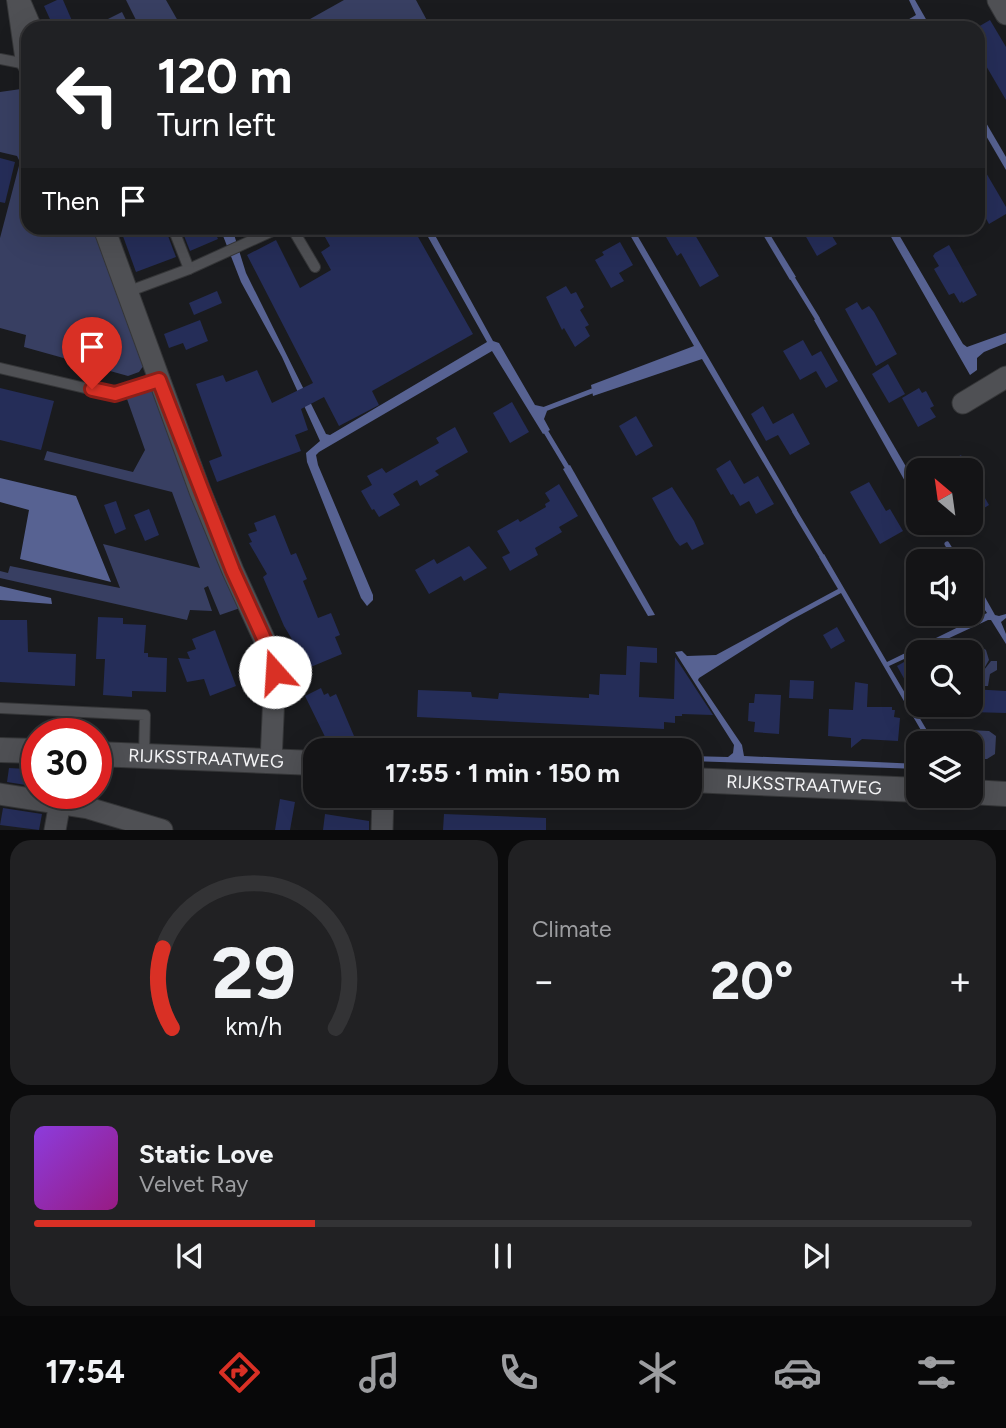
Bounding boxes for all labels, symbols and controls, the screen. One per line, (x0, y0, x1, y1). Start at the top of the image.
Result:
text: 120 m (157, 46, 292, 105)
icon: left (42, 49, 133, 140)
text: Turn left (157, 106, 276, 144)
icon: arrive (114, 182, 152, 220)
text: Then (42, 185, 100, 217)
pin (62, 317, 122, 389)
icon: arrive (73, 328, 111, 366)
north arrow (906, 458, 984, 536)
map controls (906, 458, 983, 808)
button: sound (906, 549, 983, 626)
position arrow (238, 635, 312, 709)
button: search (906, 640, 983, 717)
speed limit sign: 30 (21, 718, 112, 809)
button: layers (906, 731, 983, 808)
street label: RIJKSSTRAATWEG (128, 744, 284, 773)
text: 17:55 · 1 min · 150 m (385, 757, 620, 789)
street label: RIJKSSTRAATWEG (726, 771, 882, 799)
text: Climate (532, 915, 611, 943)
text: 29 (212, 930, 296, 1017)
text: 20° (710, 950, 794, 1012)
text: − (532, 958, 556, 1004)
text: + (948, 958, 972, 1004)
text: km/h (225, 1011, 283, 1041)
text: Static Love (139, 1138, 273, 1170)
text: Velvet Ray (139, 1170, 248, 1198)
icon: previous (171, 1237, 209, 1275)
icon: pause (484, 1237, 522, 1275)
icon: next (797, 1237, 835, 1275)
icon: directions (215, 1348, 264, 1397)
icon: music (355, 1348, 404, 1397)
icon: phone (494, 1348, 543, 1397)
icon: climate (633, 1348, 682, 1397)
icon: car (773, 1348, 822, 1397)
icon: filters (912, 1348, 961, 1397)
text: 17:54 (45, 1353, 125, 1391)

